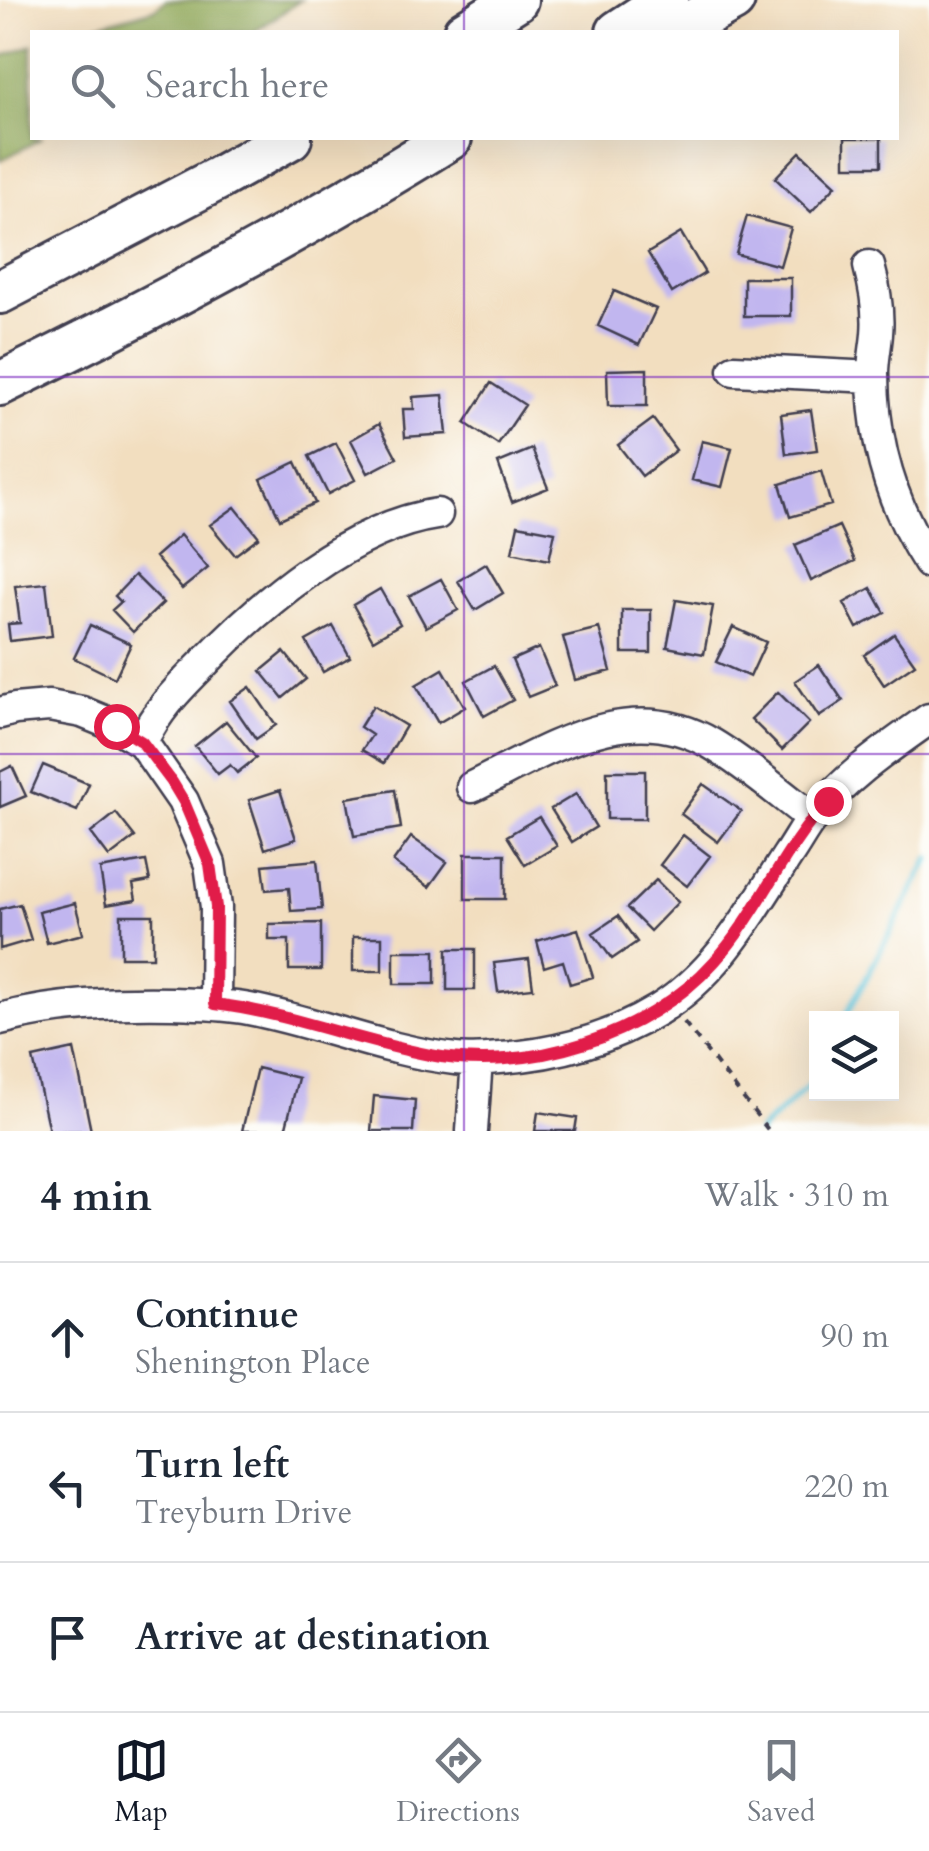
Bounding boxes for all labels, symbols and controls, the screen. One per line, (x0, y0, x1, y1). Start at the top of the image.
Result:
search box (30, 30, 899, 140)
icon: search (65, 58, 120, 113)
text: Search here (145, 59, 329, 111)
route start (94, 704, 140, 750)
route end (806, 779, 852, 825)
map controls (809, 1011, 899, 1101)
button: layers (809, 1011, 899, 1101)
text: 4 min (40, 1168, 152, 1225)
text: Walk · 310 m (704, 1174, 889, 1218)
text: Continue (135, 1289, 299, 1341)
icon: ahead (40, 1310, 95, 1365)
text: 90 m (821, 1315, 889, 1359)
text: Shenington Place (135, 1341, 371, 1385)
text: Turn left (135, 1439, 289, 1491)
icon: left (40, 1460, 95, 1515)
text: 220 m (804, 1465, 889, 1509)
text: Treyburn Drive (135, 1491, 352, 1535)
icon: arrive (40, 1610, 95, 1665)
text: Arrive at destination (135, 1611, 490, 1663)
tab: Map (114, 1733, 169, 1831)
tab: Directions (396, 1733, 520, 1831)
tab: Saved (747, 1733, 815, 1831)

